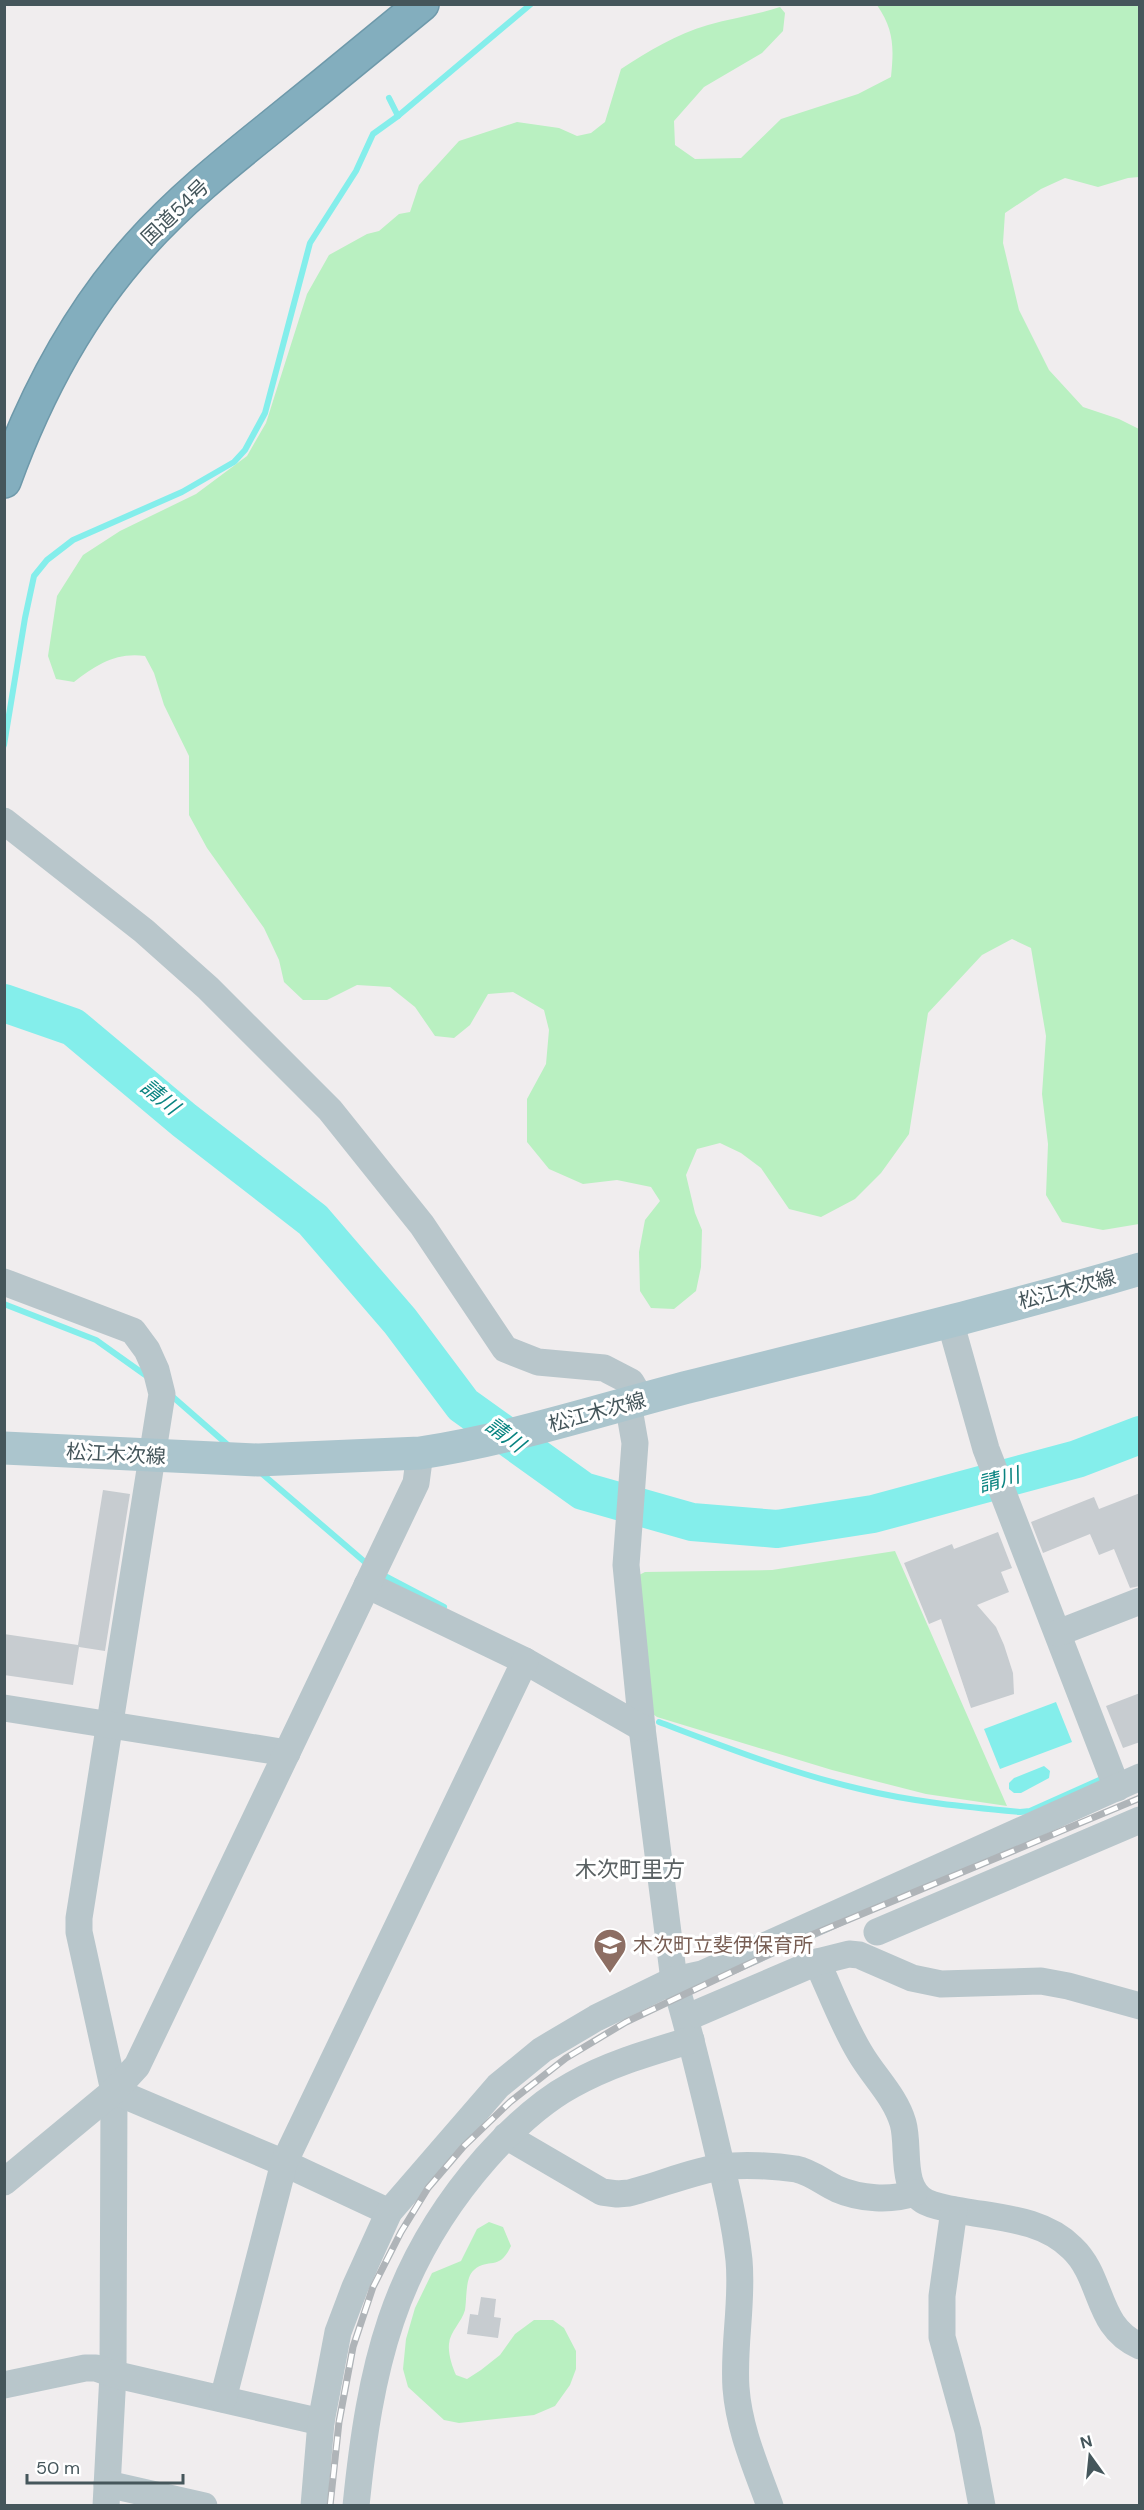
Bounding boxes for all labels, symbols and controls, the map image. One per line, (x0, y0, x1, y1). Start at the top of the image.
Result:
street label: 国道54号 (136, 173, 214, 251)
water label: 請川 (135, 1073, 187, 1122)
street label: 松江木次線 (1015, 1264, 1119, 1314)
street label: 松江木次線 (545, 1387, 649, 1437)
water label: 請川 (480, 1411, 532, 1460)
street label: 松江木次線 (65, 1438, 167, 1470)
water label: 請川 (975, 1461, 1025, 1499)
district label: 木次町里方 (575, 1855, 685, 1884)
school or university icon: 木次町立斐伊保育所 (592, 1927, 628, 1974)
place label: 木次町立斐伊保育所 (633, 1932, 813, 1958)
north arrow (1060, 2426, 1120, 2486)
text: N (1078, 2430, 1095, 2454)
scale bar (27, 2447, 183, 2485)
text: 50 m (36, 2456, 80, 2480)

